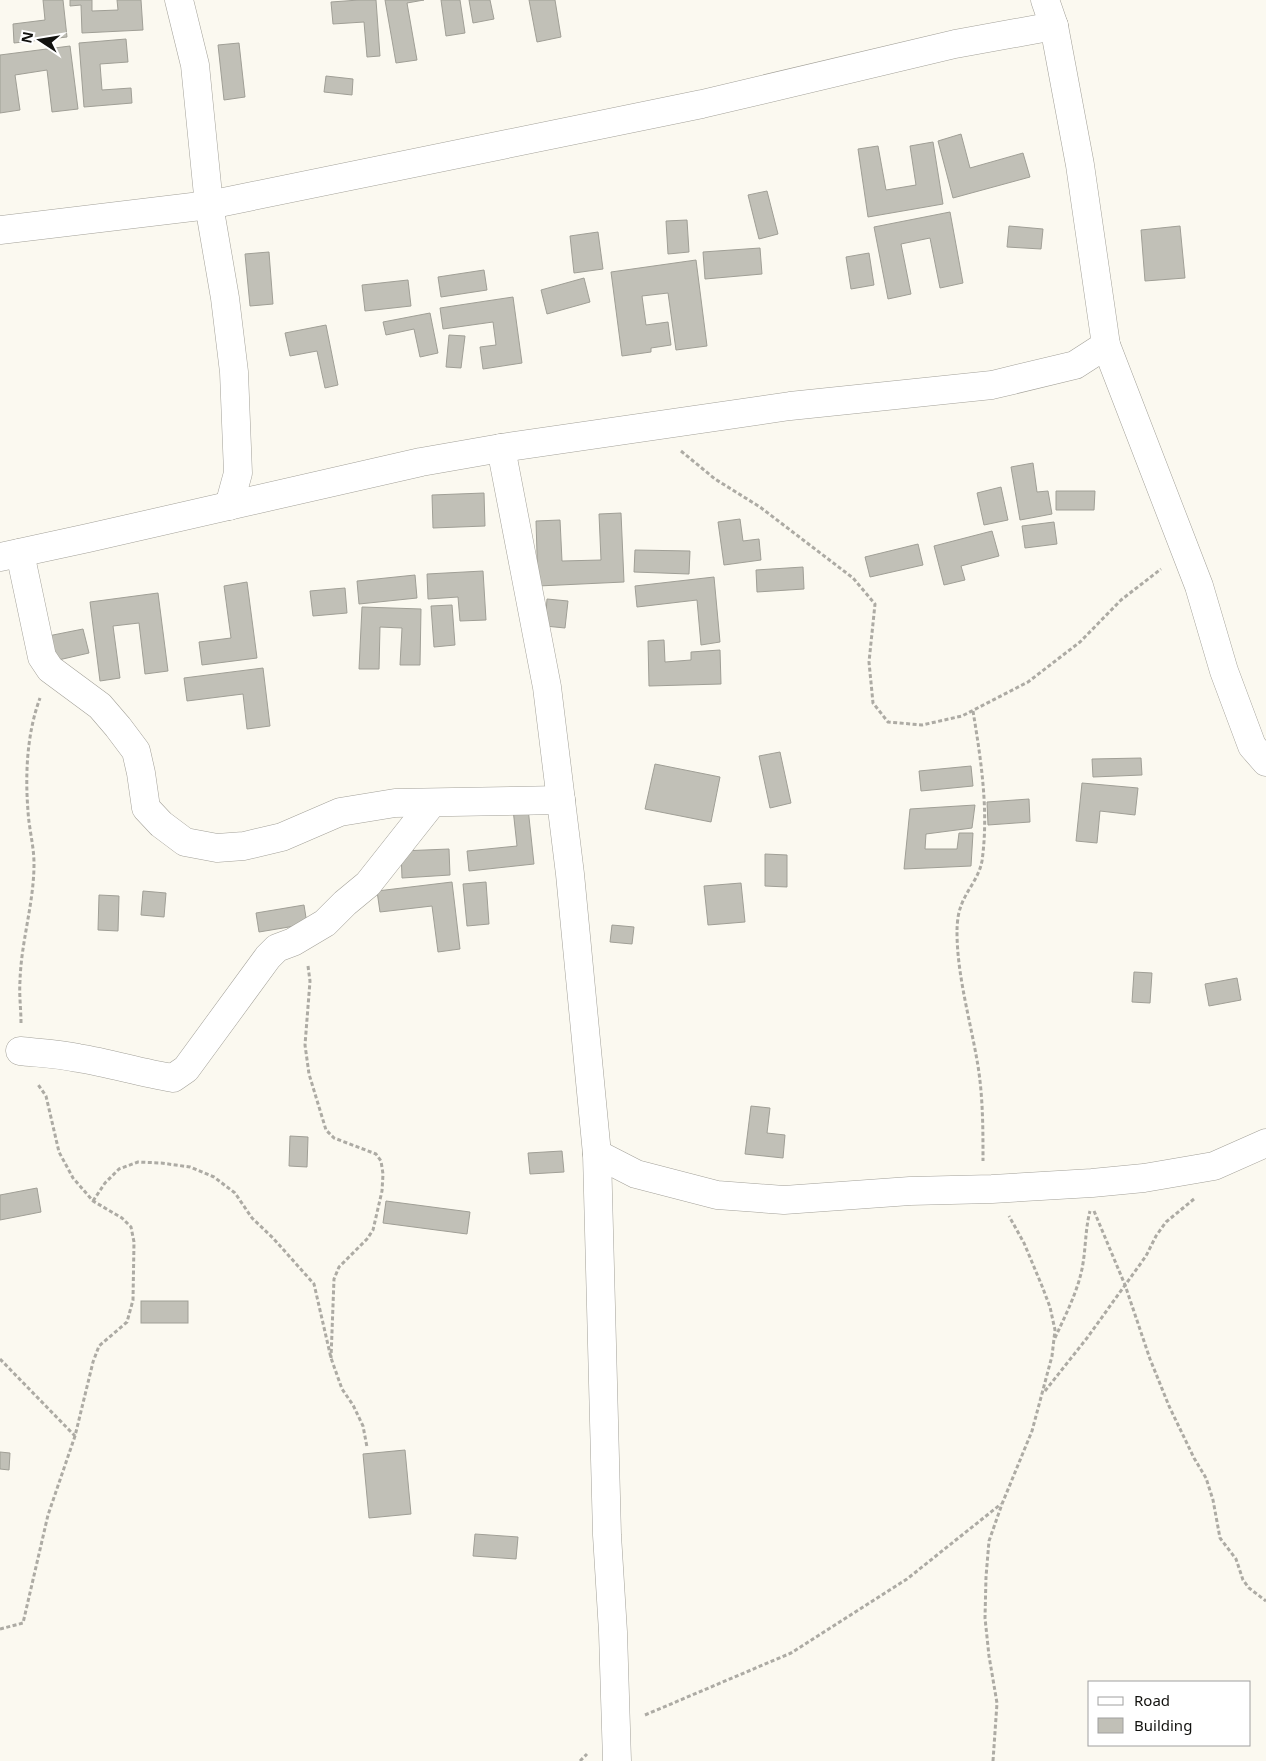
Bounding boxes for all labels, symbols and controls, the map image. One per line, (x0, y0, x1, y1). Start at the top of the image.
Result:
north arrow (15, 15, 65, 65)
text: N (16, 30, 37, 45)
legend (1088, 1681, 1251, 1746)
text: Road (1134, 1690, 1170, 1710)
text: Building (1134, 1715, 1192, 1735)

